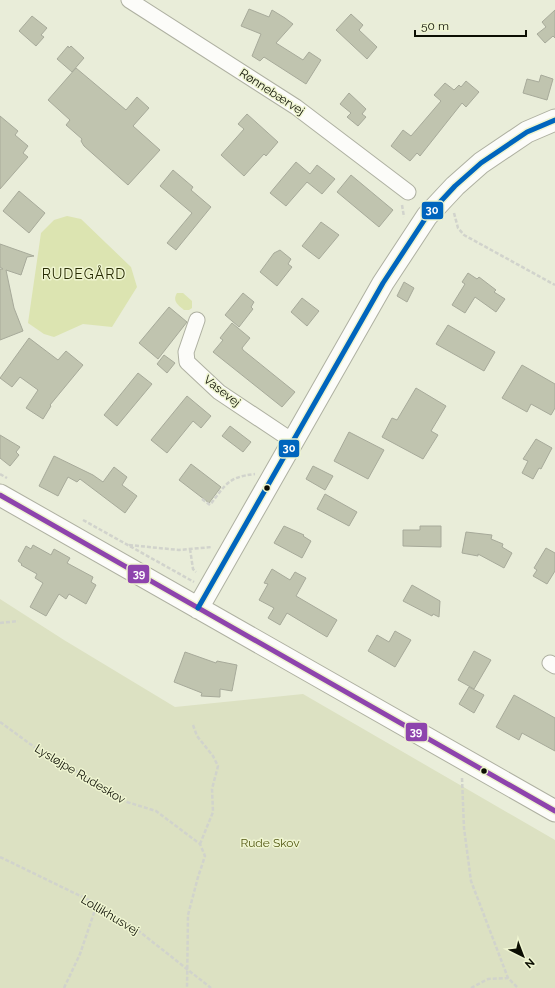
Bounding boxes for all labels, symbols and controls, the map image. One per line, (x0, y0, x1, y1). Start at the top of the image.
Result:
scale bar (415, 12, 526, 38)
text: 50 m (421, 19, 449, 33)
street label: Rønnebærvej (237, 66, 307, 118)
line badge: 30 (421, 201, 444, 220)
text: 30 (426, 204, 439, 217)
district label: RUDEGÅRD (42, 265, 126, 282)
street label: Vasevej (201, 372, 243, 410)
line badge: 30 (278, 439, 300, 458)
text: 30 (283, 442, 296, 455)
unlabelled marker (262, 483, 272, 493)
line badge: 39 (127, 564, 150, 584)
text: 39 (133, 568, 146, 581)
line badge: 39 (405, 722, 428, 742)
text: 39 (410, 726, 423, 739)
street label: Lysløjpe Rudeskov (32, 741, 128, 807)
unlabelled marker (479, 766, 489, 776)
park label: Rude Skov (240, 836, 300, 850)
street label: Lollikhusvej (78, 892, 142, 938)
north arrow (503, 936, 543, 976)
text: N (522, 955, 537, 971)

